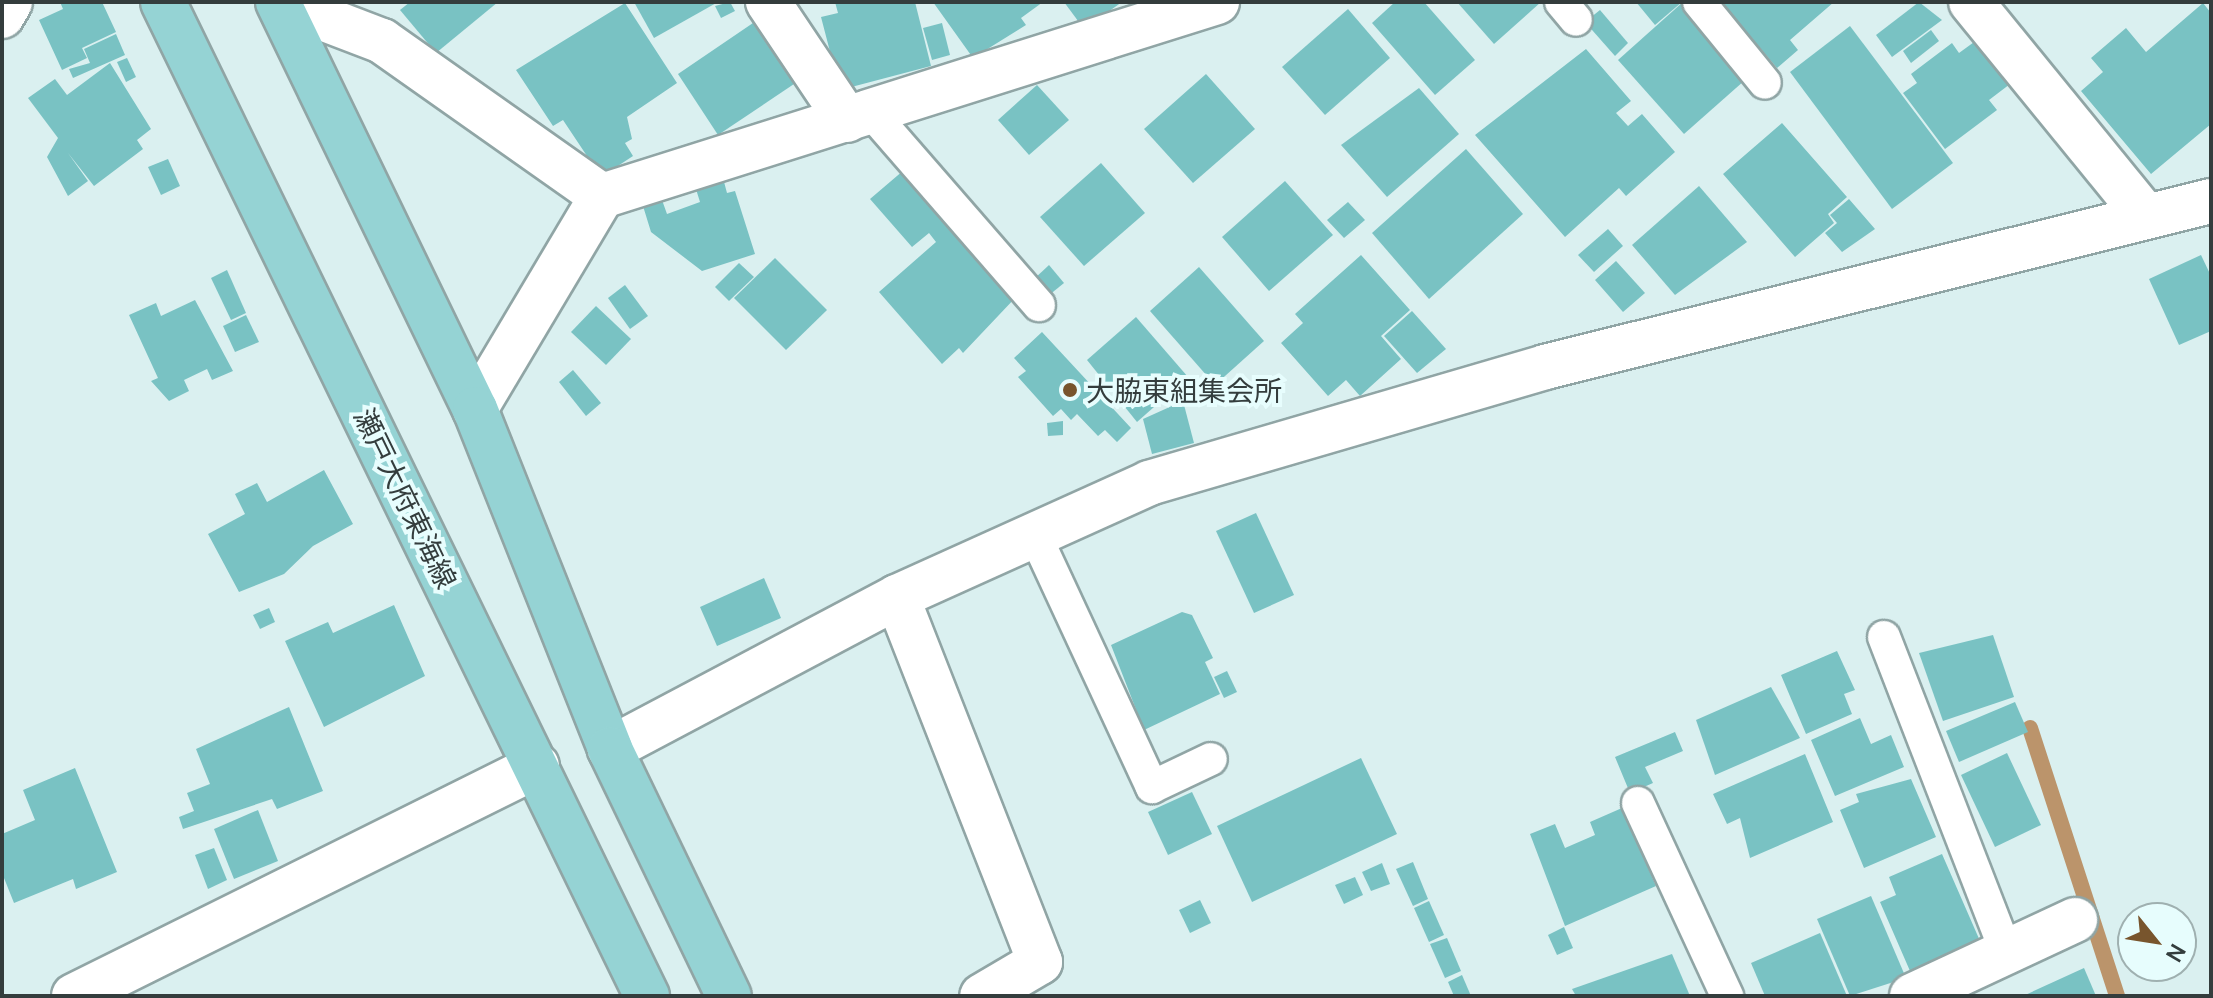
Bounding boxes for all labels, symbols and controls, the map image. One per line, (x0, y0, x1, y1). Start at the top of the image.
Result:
place label: 大脇東組集会所 (1086, 373, 1282, 407)
marker: 大脇東組集会所 (1061, 381, 1079, 399)
street label: 瀬戸大府東海線 (348, 403, 464, 593)
north arrow (2117, 902, 2197, 982)
text: N (2159, 939, 2193, 967)

